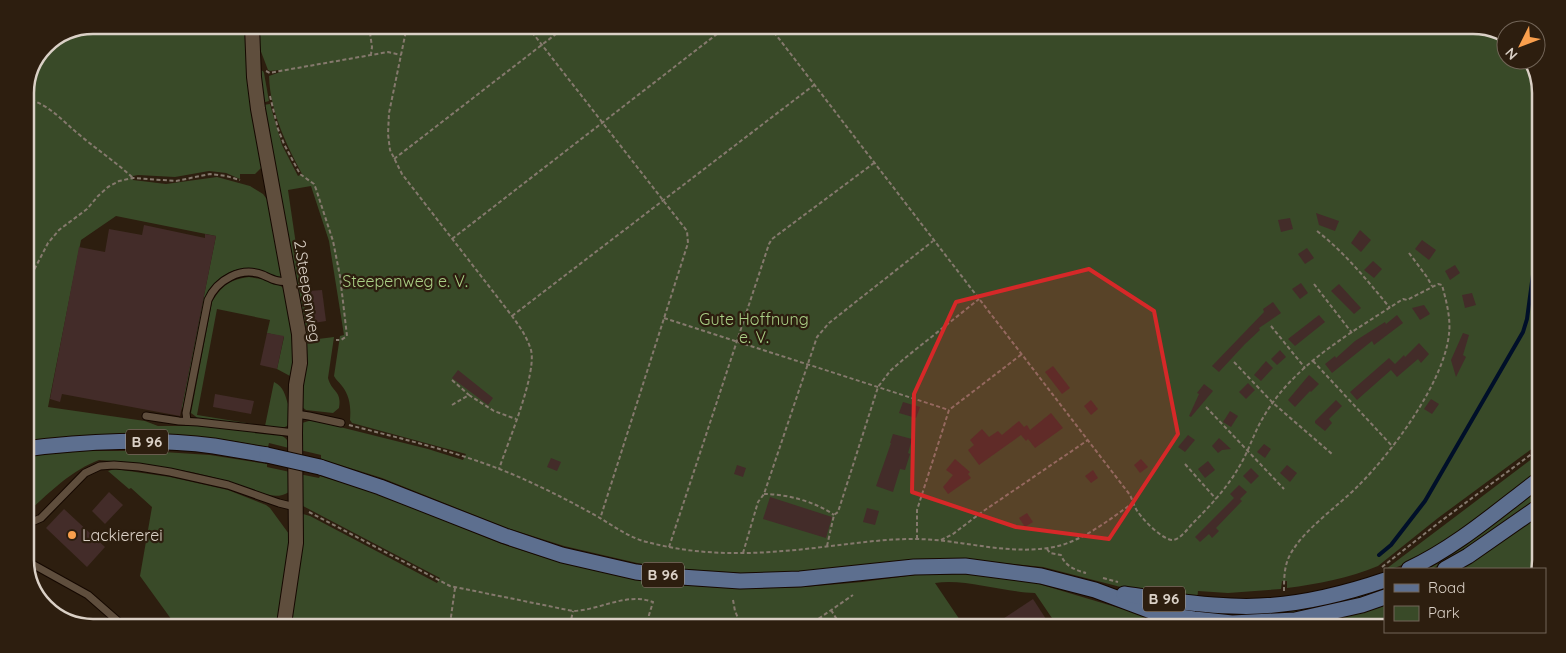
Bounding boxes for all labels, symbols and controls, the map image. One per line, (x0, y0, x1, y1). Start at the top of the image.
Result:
north arrow (1496, 20, 1546, 70)
text: N (1501, 44, 1521, 64)
street label: 2.Steepenweg (290, 239, 326, 343)
park label: Steepenweg e. V. (342, 271, 468, 291)
park label: Gute Hoffnung e. V. (699, 309, 809, 347)
road number: B 96 (126, 430, 168, 454)
place label: Lackiererei (82, 525, 163, 545)
marker: Lackiererei (66, 529, 78, 541)
road number: B 96 (642, 562, 684, 588)
legend (1384, 568, 1546, 633)
text: Road (1428, 578, 1465, 597)
road number: B 96 (1143, 586, 1185, 612)
text: Park (1428, 603, 1460, 622)

